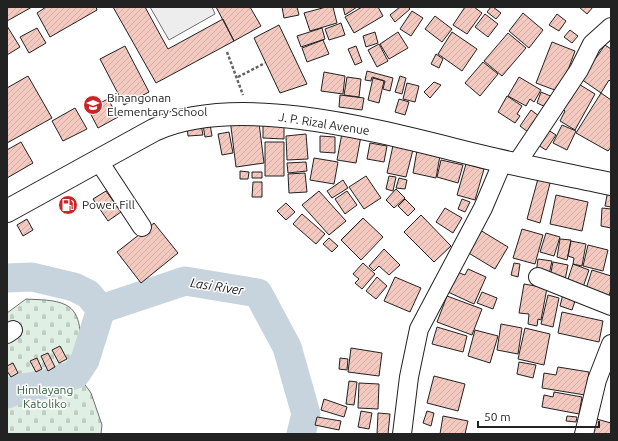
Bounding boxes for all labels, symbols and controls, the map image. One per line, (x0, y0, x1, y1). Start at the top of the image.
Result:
place label: Binangonan Elementary School (107, 91, 207, 118)
school or university icon: Binangonan Elementary School (82, 94, 104, 116)
street label: J. P. Rizal Avenue (278, 110, 370, 137)
fuel station icon: Power Fill (57, 194, 79, 216)
place label: Power Fill (82, 198, 135, 211)
water label: Lasi River (189, 275, 246, 297)
park label: Himlayang Katoliko (17, 383, 73, 410)
scale bar (478, 403, 599, 429)
text: 50 m (484, 410, 511, 423)

